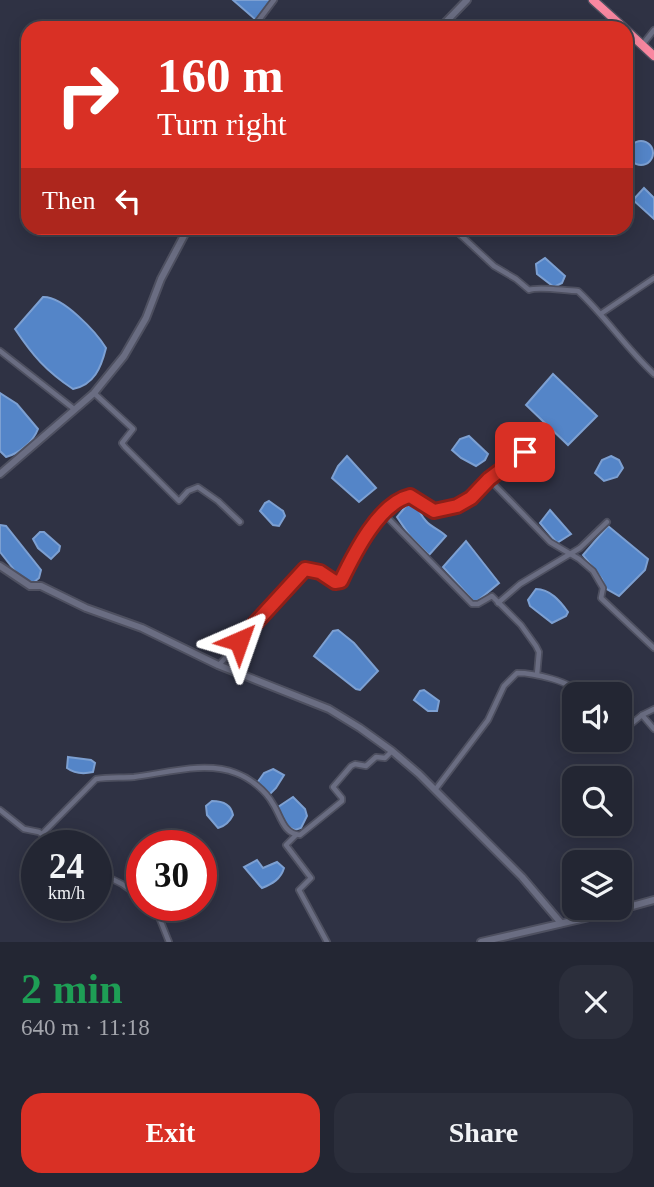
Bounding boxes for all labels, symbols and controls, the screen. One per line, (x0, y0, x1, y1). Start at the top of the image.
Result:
text: 160 m (157, 48, 284, 103)
icon: right (42, 49, 133, 140)
text: Turn right (157, 106, 287, 142)
icon: left (109, 182, 147, 220)
text: Then (42, 186, 95, 215)
pin (495, 422, 555, 482)
icon: arrive (506, 433, 544, 471)
position arrow (202, 604, 276, 678)
map controls (562, 682, 632, 920)
button: sound (562, 682, 632, 752)
button: search (562, 766, 632, 836)
speed limit sign: 30 (126, 830, 217, 921)
text: 24 (49, 847, 84, 886)
button: layers (562, 850, 632, 920)
text: km/h (48, 883, 85, 903)
button: close (559, 965, 633, 1039)
text: 2 min (21, 966, 123, 1012)
text: 640 m · 11:18 (21, 1015, 150, 1040)
button: Exit (21, 1093, 320, 1173)
button: Share (334, 1093, 633, 1173)

